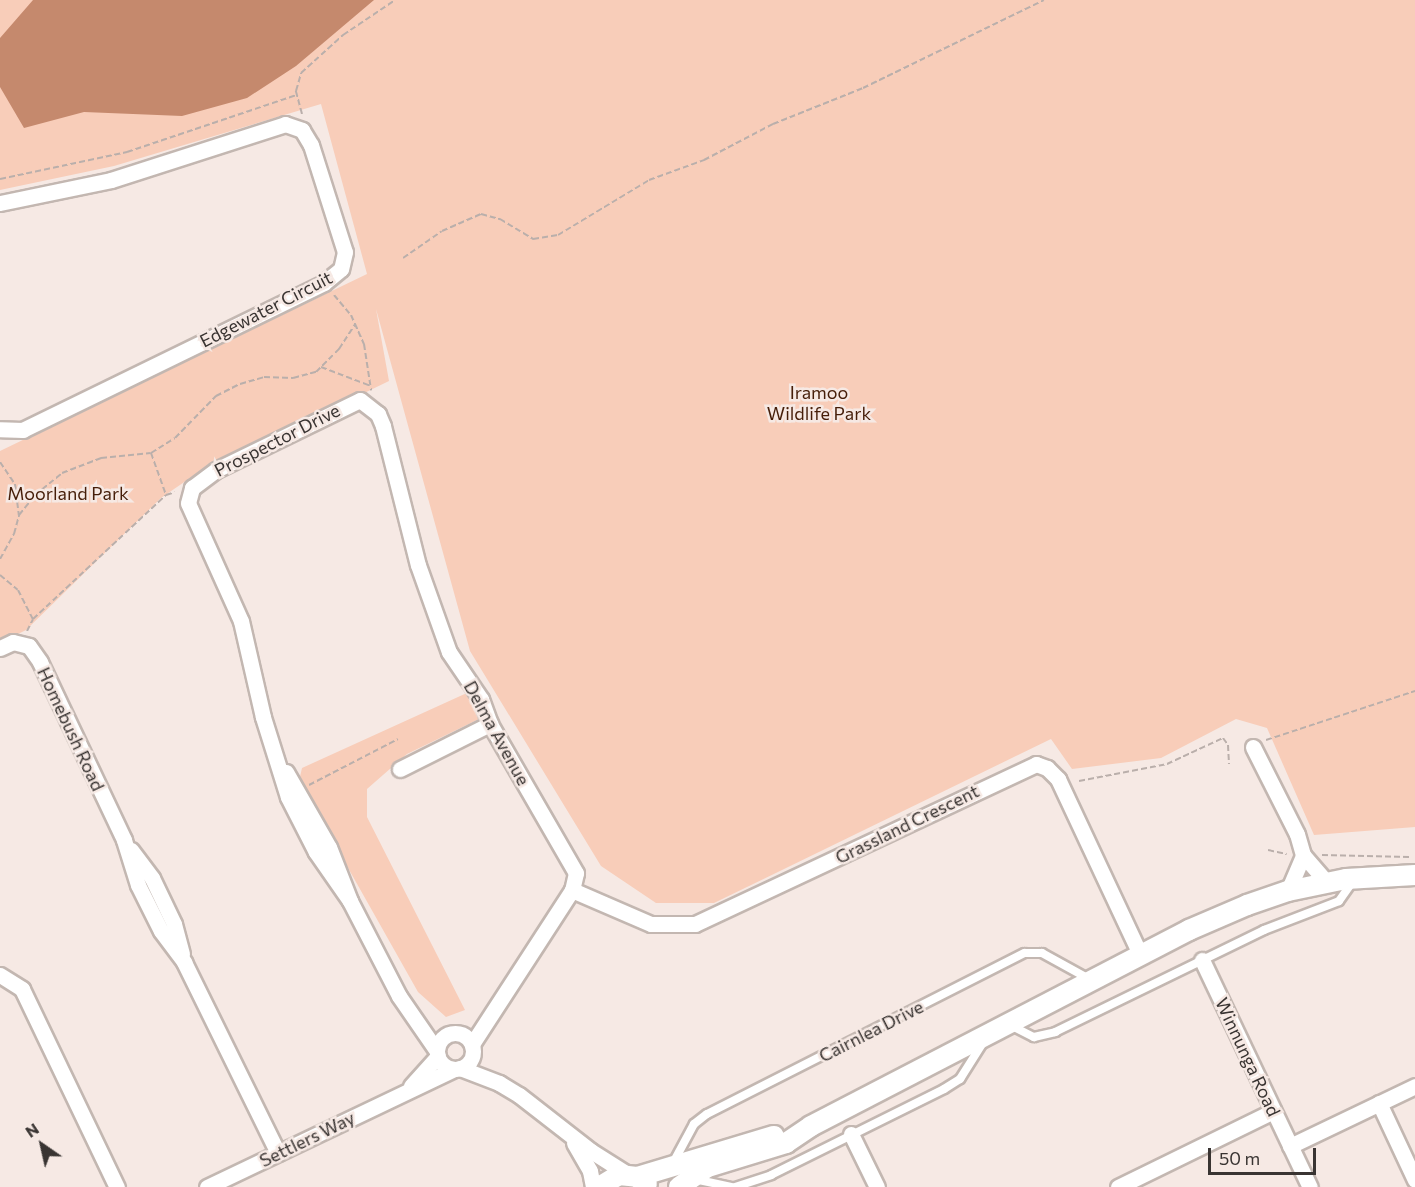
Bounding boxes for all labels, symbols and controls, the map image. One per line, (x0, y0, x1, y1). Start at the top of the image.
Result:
street label: Edgewater Circuit (196, 266, 336, 352)
park label: Iramoo Wildlife Park (767, 382, 871, 424)
street label: Prospector Drive (211, 399, 343, 481)
park label: Moorland Park (7, 482, 129, 504)
street label: Homebush Road (33, 664, 109, 794)
street label: Delma Avenue (459, 677, 535, 789)
street label: Grassland Crescent (832, 780, 982, 868)
street label: Winnunga Road (1211, 994, 1285, 1120)
street label: Cairnlea Drive (815, 995, 927, 1067)
street label: Settlers Way (256, 1107, 358, 1171)
north arrow (12, 1115, 72, 1175)
text: N (21, 1118, 42, 1141)
scale bar (1211, 1136, 1319, 1174)
text: 50 m (1219, 1147, 1260, 1169)

